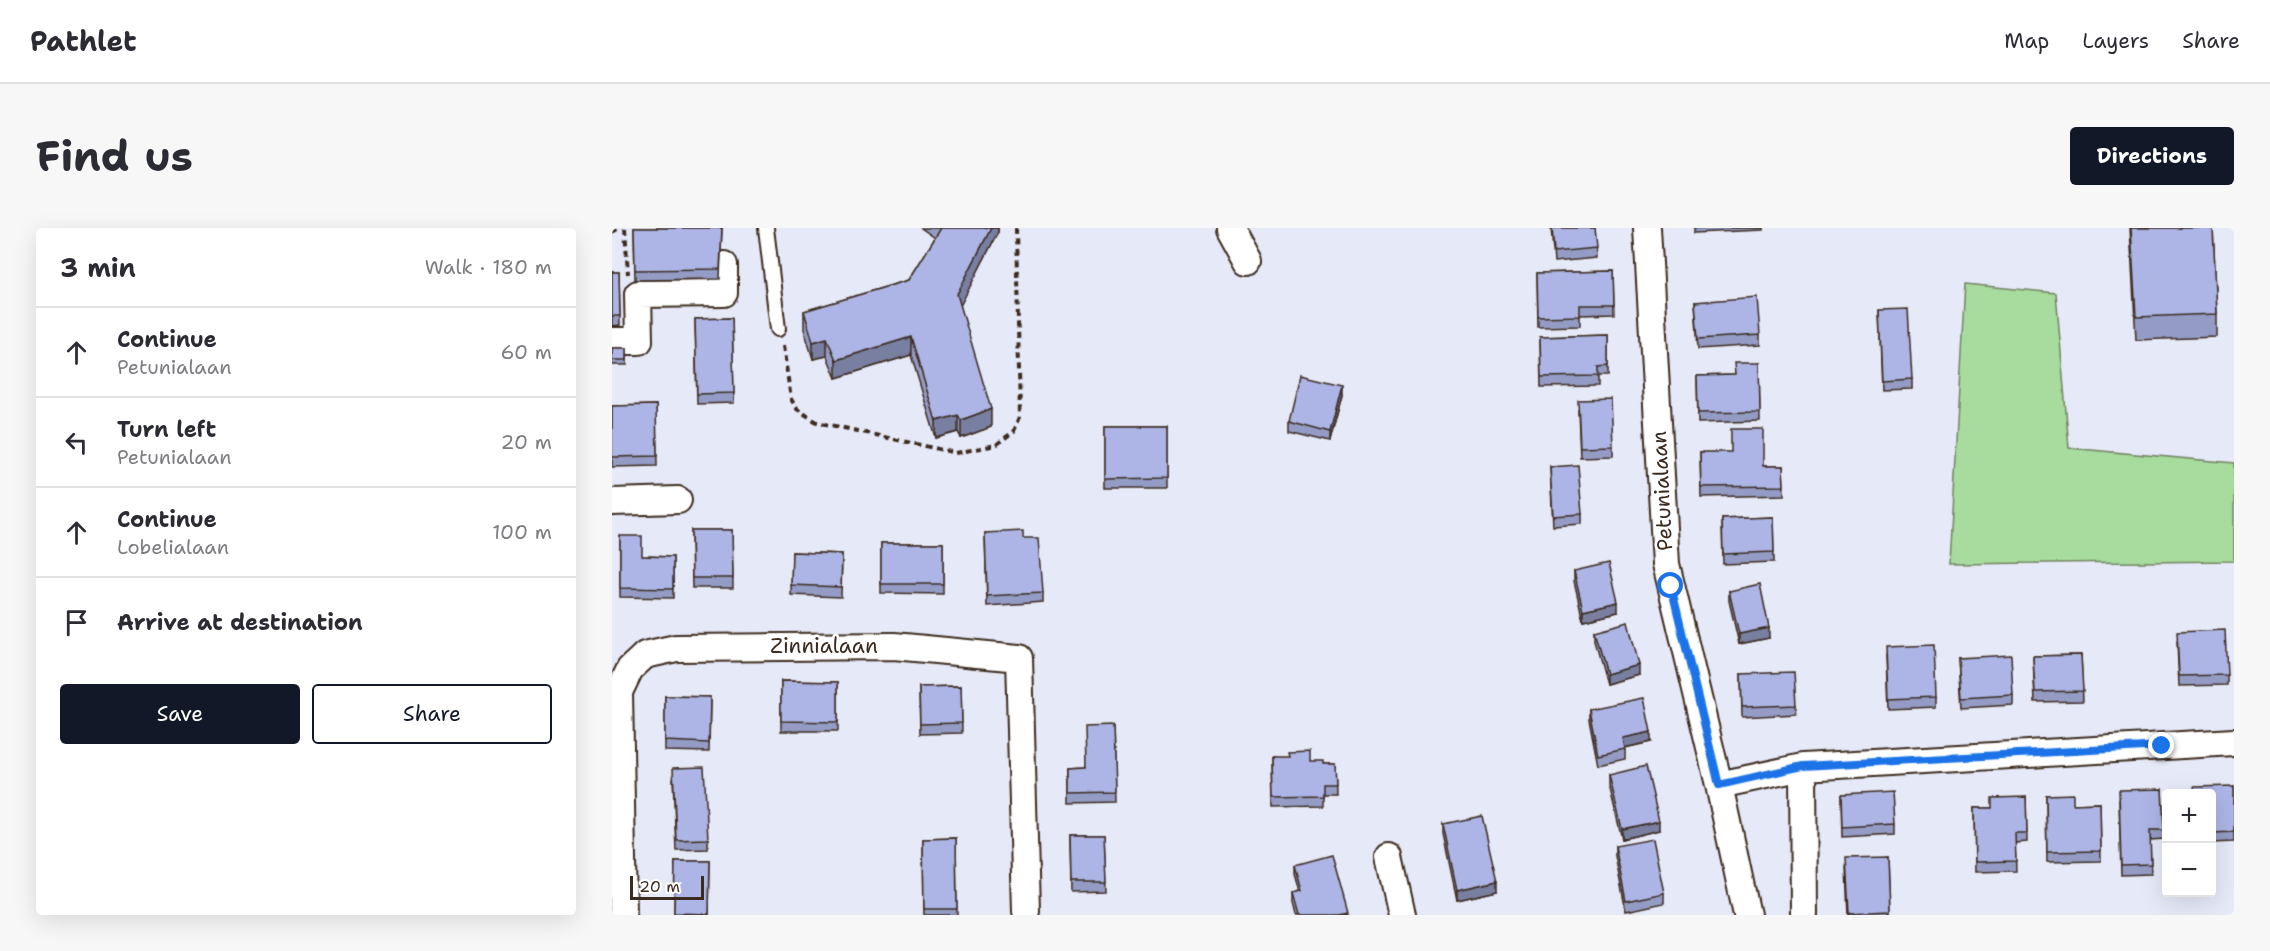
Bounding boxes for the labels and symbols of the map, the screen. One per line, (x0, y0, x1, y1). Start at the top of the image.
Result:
street label: Petunialaan (1645, 430, 1679, 552)
route start (1657, 572, 1683, 598)
street label: Zinnialaan (770, 632, 878, 660)
route end (2148, 732, 2174, 758)
scale bar (630, 873, 704, 900)

